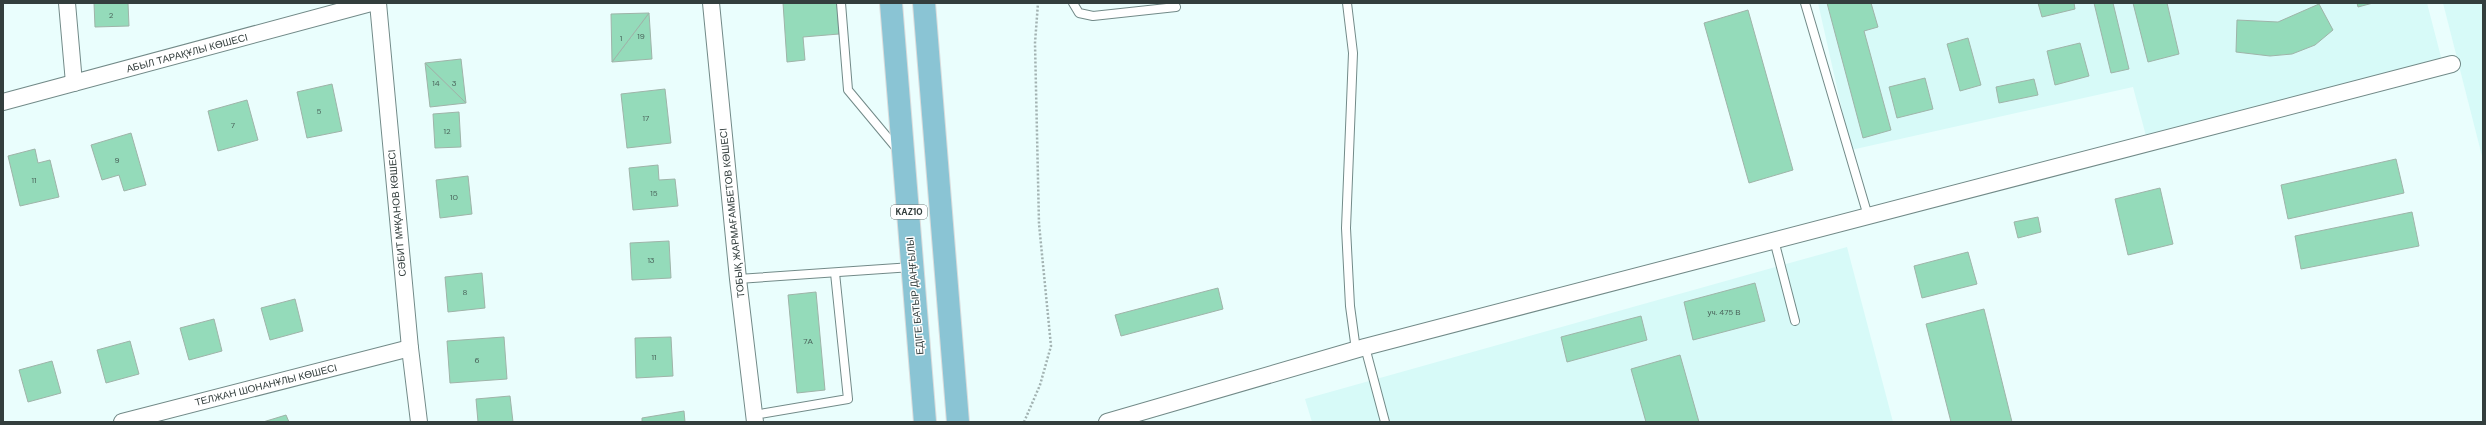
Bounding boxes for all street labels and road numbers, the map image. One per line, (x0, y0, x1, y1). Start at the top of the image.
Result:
street label: АБЫЛ ТАРАҚҰЛЫ КӨШЕСІ (125, 31, 249, 75)
street label: ТОБЫҚ ЖАРМАҒАМБЕТОВ КӨШЕСІ (717, 127, 747, 299)
street label: СӘБИТ МҰҚАНОВ КӨШЕСІ (385, 149, 409, 277)
road number: KAZ10 (891, 205, 927, 219)
street label: ЕДІГЕ БАТЫР ДАҢҒЫЛЫ (903, 237, 927, 355)
street label: ТЕЛЖАН ШОНАНҰЛЫ КӨШЕСІ (193, 361, 339, 409)

